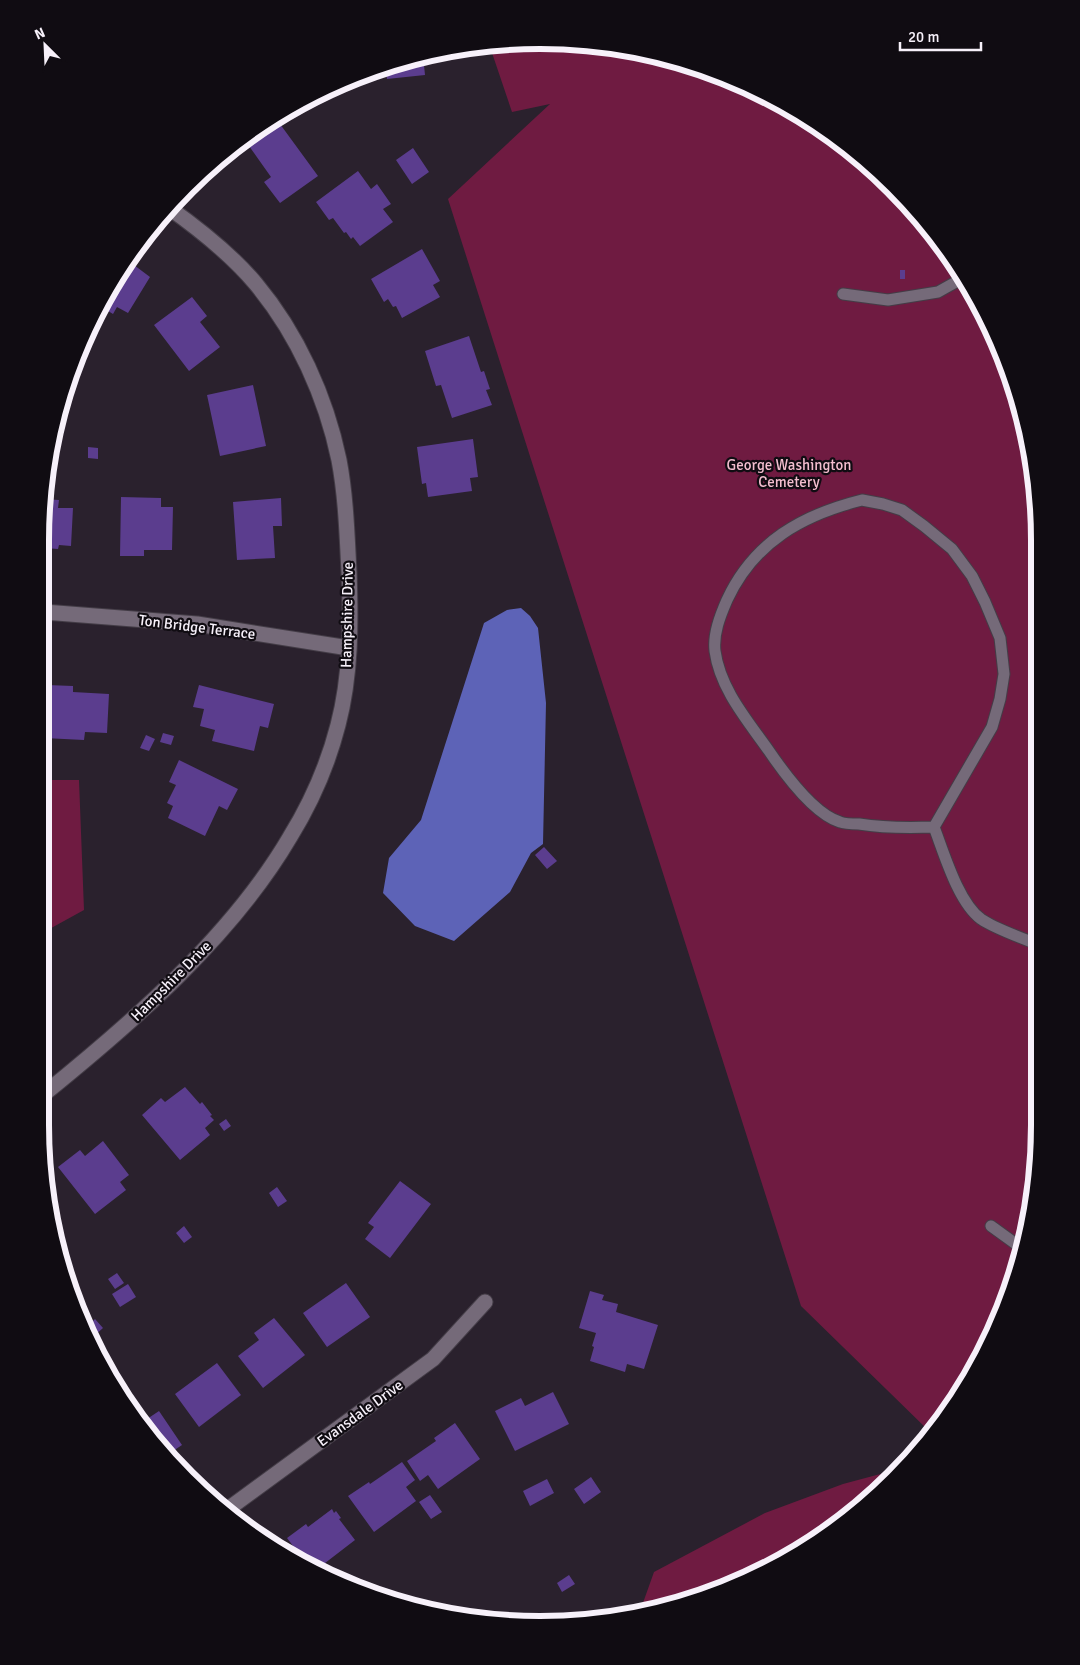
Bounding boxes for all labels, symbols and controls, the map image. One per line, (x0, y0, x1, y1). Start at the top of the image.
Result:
north arrow (20, 20, 70, 70)
scale bar (900, 20, 981, 52)
text: N (32, 24, 48, 43)
text: 20 m (908, 28, 939, 46)
park label: George Washington Cemetery (727, 456, 851, 491)
street label: Hampshire Drive (337, 562, 357, 668)
street label: Ton Bridge Terrace (138, 611, 256, 643)
street label: Hampshire Drive (127, 937, 215, 1025)
street label: Evansdale Drive (314, 1376, 406, 1450)

